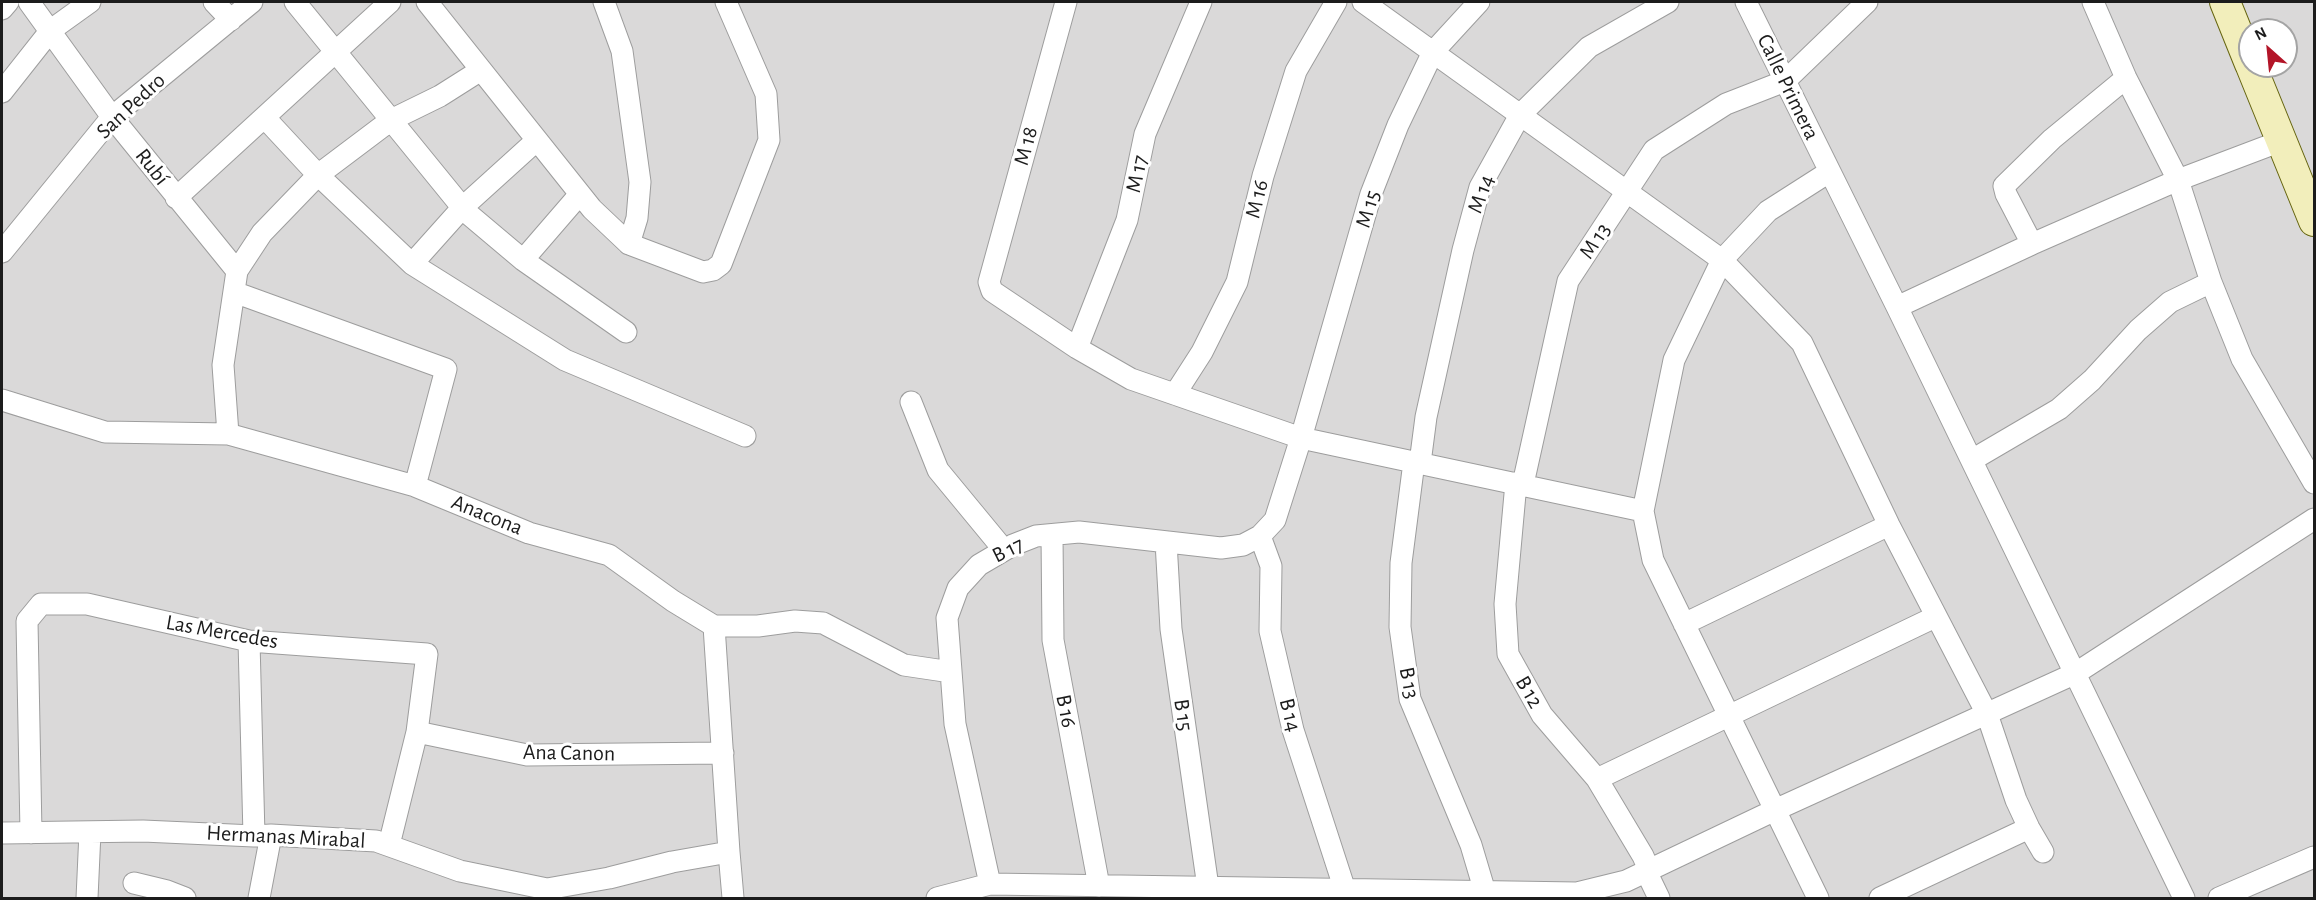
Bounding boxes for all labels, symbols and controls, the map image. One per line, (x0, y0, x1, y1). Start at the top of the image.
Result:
north arrow (2238, 18, 2298, 78)
text: N (2252, 24, 2269, 43)
street label: Calle Primera (1751, 30, 1825, 144)
street label: San Pedro (91, 67, 171, 145)
street label: M 18 (1008, 124, 1044, 168)
street label: Rubí (129, 143, 175, 191)
street label: M 17 (1120, 153, 1154, 195)
street label: M 14 (1462, 171, 1500, 217)
street label: M 16 (1239, 177, 1275, 221)
street label: M 15 (1350, 187, 1386, 231)
street label: M 13 (1574, 218, 1616, 264)
street label: Anacona (447, 489, 527, 541)
street label: B 17 (988, 531, 1028, 569)
street label: Las Mercedes (164, 609, 280, 655)
street label: B 13 (1393, 665, 1425, 701)
street label: B 12 (1509, 671, 1549, 713)
street label: B 16 (1050, 692, 1082, 730)
street label: B 14 (1273, 696, 1307, 734)
street label: B 15 (1168, 697, 1198, 733)
street label: Ana Canon (523, 739, 615, 767)
street label: Hermanas Mirabal (206, 820, 366, 854)

